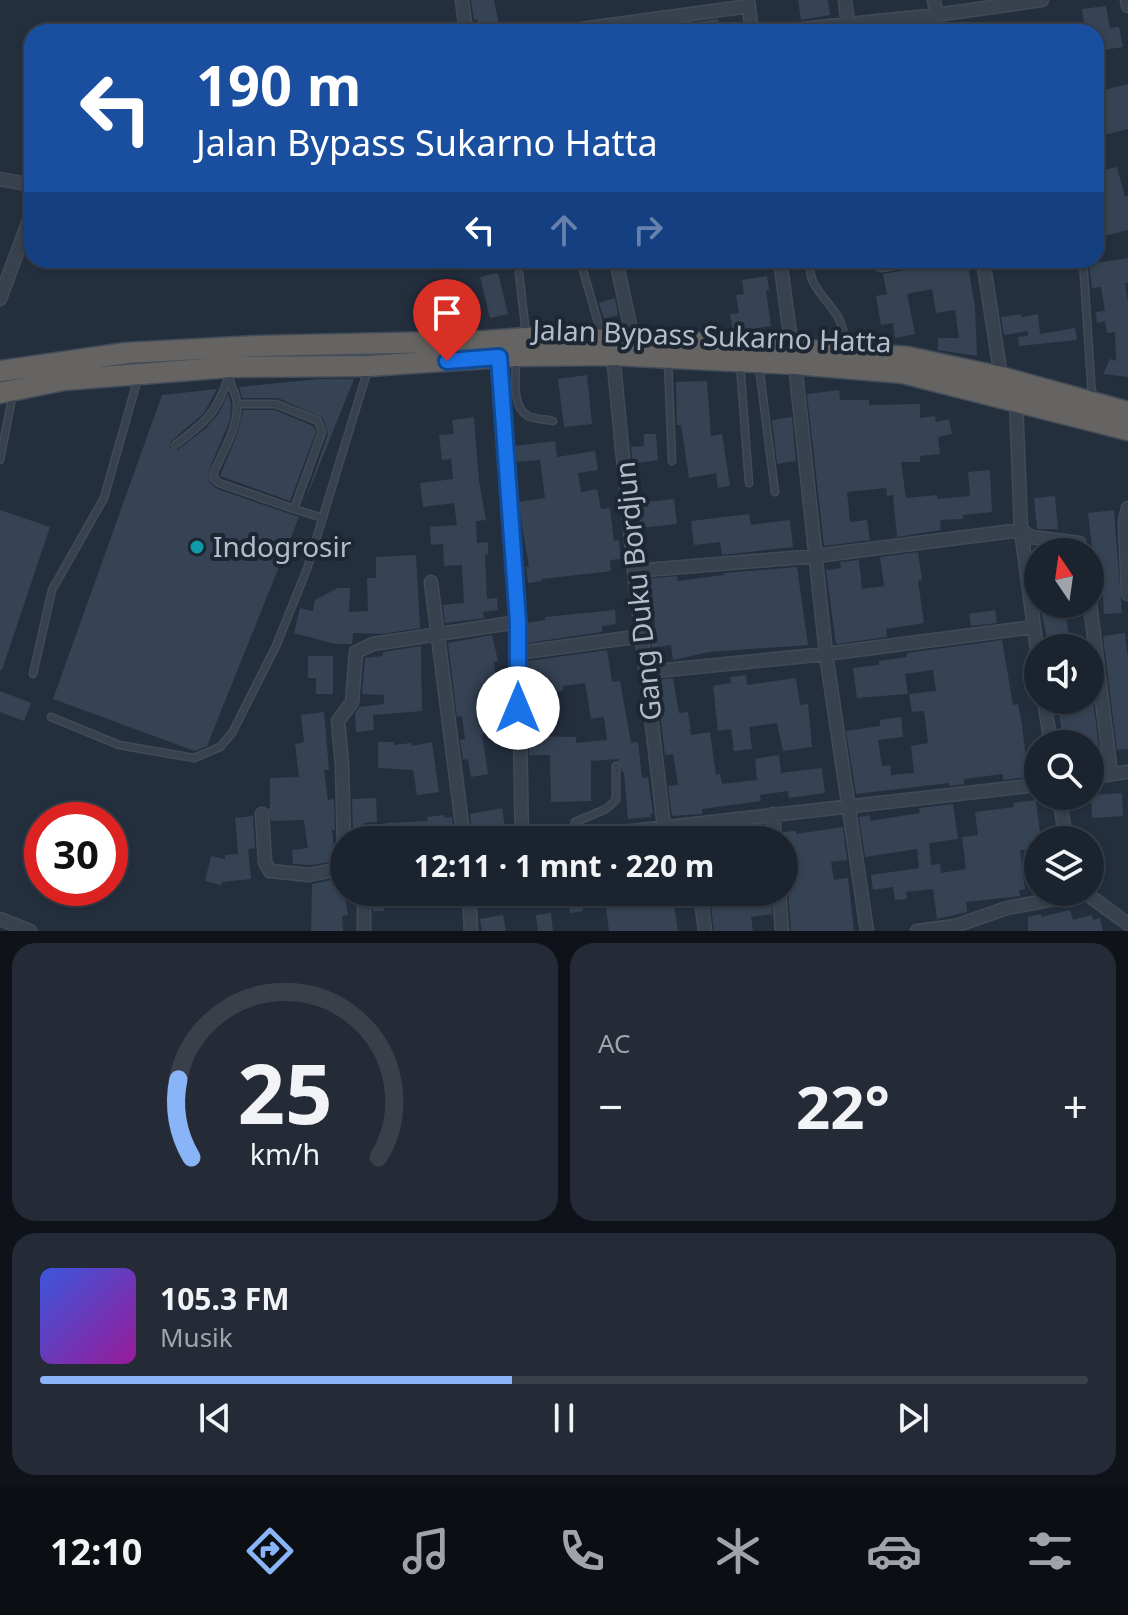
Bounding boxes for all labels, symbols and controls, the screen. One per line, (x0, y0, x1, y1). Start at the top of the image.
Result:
text: 190 m (196, 46, 361, 122)
icon: left (64, 56, 168, 160)
text: Jalan Bypass Sukarno Hatta (196, 118, 658, 167)
icon: left (458, 208, 502, 252)
icon: ahead (542, 208, 586, 252)
icon: right (626, 208, 670, 252)
pin (413, 279, 481, 361)
icon: arrive (425, 291, 469, 335)
street label: Jalan Bypass Sukarno Hatta (529, 310, 892, 360)
street label: Gang Duku Bordjun (605, 460, 670, 723)
place label: Indogrosir (213, 527, 352, 565)
marker: Indogrosir (188, 538, 206, 556)
north arrow (1024, 538, 1104, 618)
map controls (1024, 538, 1104, 906)
button: sound (1024, 634, 1104, 714)
position arrow (476, 666, 560, 750)
button: search (1024, 730, 1104, 810)
speed limit sign: 30 (24, 802, 128, 906)
button: layers (1024, 826, 1104, 906)
text: 12:11 · 1 mnt · 220 m (414, 845, 714, 886)
text: AC (598, 1025, 631, 1061)
text: 25 (237, 1035, 333, 1148)
text: 22° (796, 1065, 890, 1147)
text: − (598, 1076, 623, 1136)
text: + (1063, 1076, 1088, 1136)
text: km/h (250, 1134, 320, 1173)
text: 105.3 FM (160, 1278, 290, 1319)
text: Musik (160, 1319, 233, 1355)
icon: previous (193, 1396, 237, 1440)
icon: pause (542, 1396, 586, 1440)
icon: next (891, 1396, 935, 1440)
icon: directions (242, 1523, 298, 1579)
icon: music (398, 1523, 454, 1579)
icon: phone (554, 1523, 610, 1579)
icon: climate (710, 1523, 766, 1579)
icon: car (866, 1523, 922, 1579)
icon: filters (1022, 1523, 1078, 1579)
text: 12:10 (50, 1527, 142, 1576)

